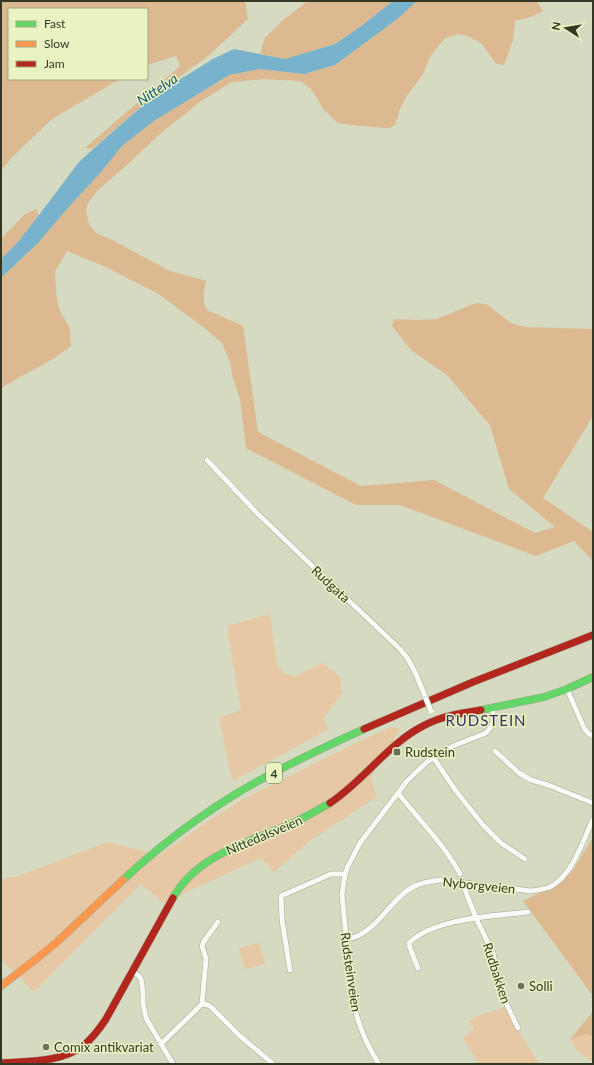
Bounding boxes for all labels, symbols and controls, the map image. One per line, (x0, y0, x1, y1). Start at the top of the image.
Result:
legend (8, 8, 148, 80)
north arrow (546, 8, 586, 48)
text: Fast (44, 16, 66, 31)
text: N (548, 20, 563, 31)
text: Slow (44, 36, 70, 51)
text: Jam (44, 56, 65, 71)
water label: Nittelva (133, 69, 181, 109)
street label: Rudgata (308, 562, 354, 606)
district label: RUDSTEIN (445, 711, 527, 729)
place label: Rudstein (405, 744, 455, 760)
marker: Rudstein (392, 747, 402, 757)
road number: 4 (266, 763, 282, 783)
street label: Nittedalsveien (223, 812, 305, 858)
street label: Nyborgveien (442, 873, 516, 897)
street label: Rudsteinveien (337, 931, 365, 1013)
street label: Rudbakken (480, 941, 514, 1005)
place label: Solli (529, 978, 553, 994)
marker: Solli (516, 981, 526, 991)
place label: Comix antikvariat (54, 1039, 154, 1055)
marker: Comix antikvariat (41, 1042, 51, 1052)

